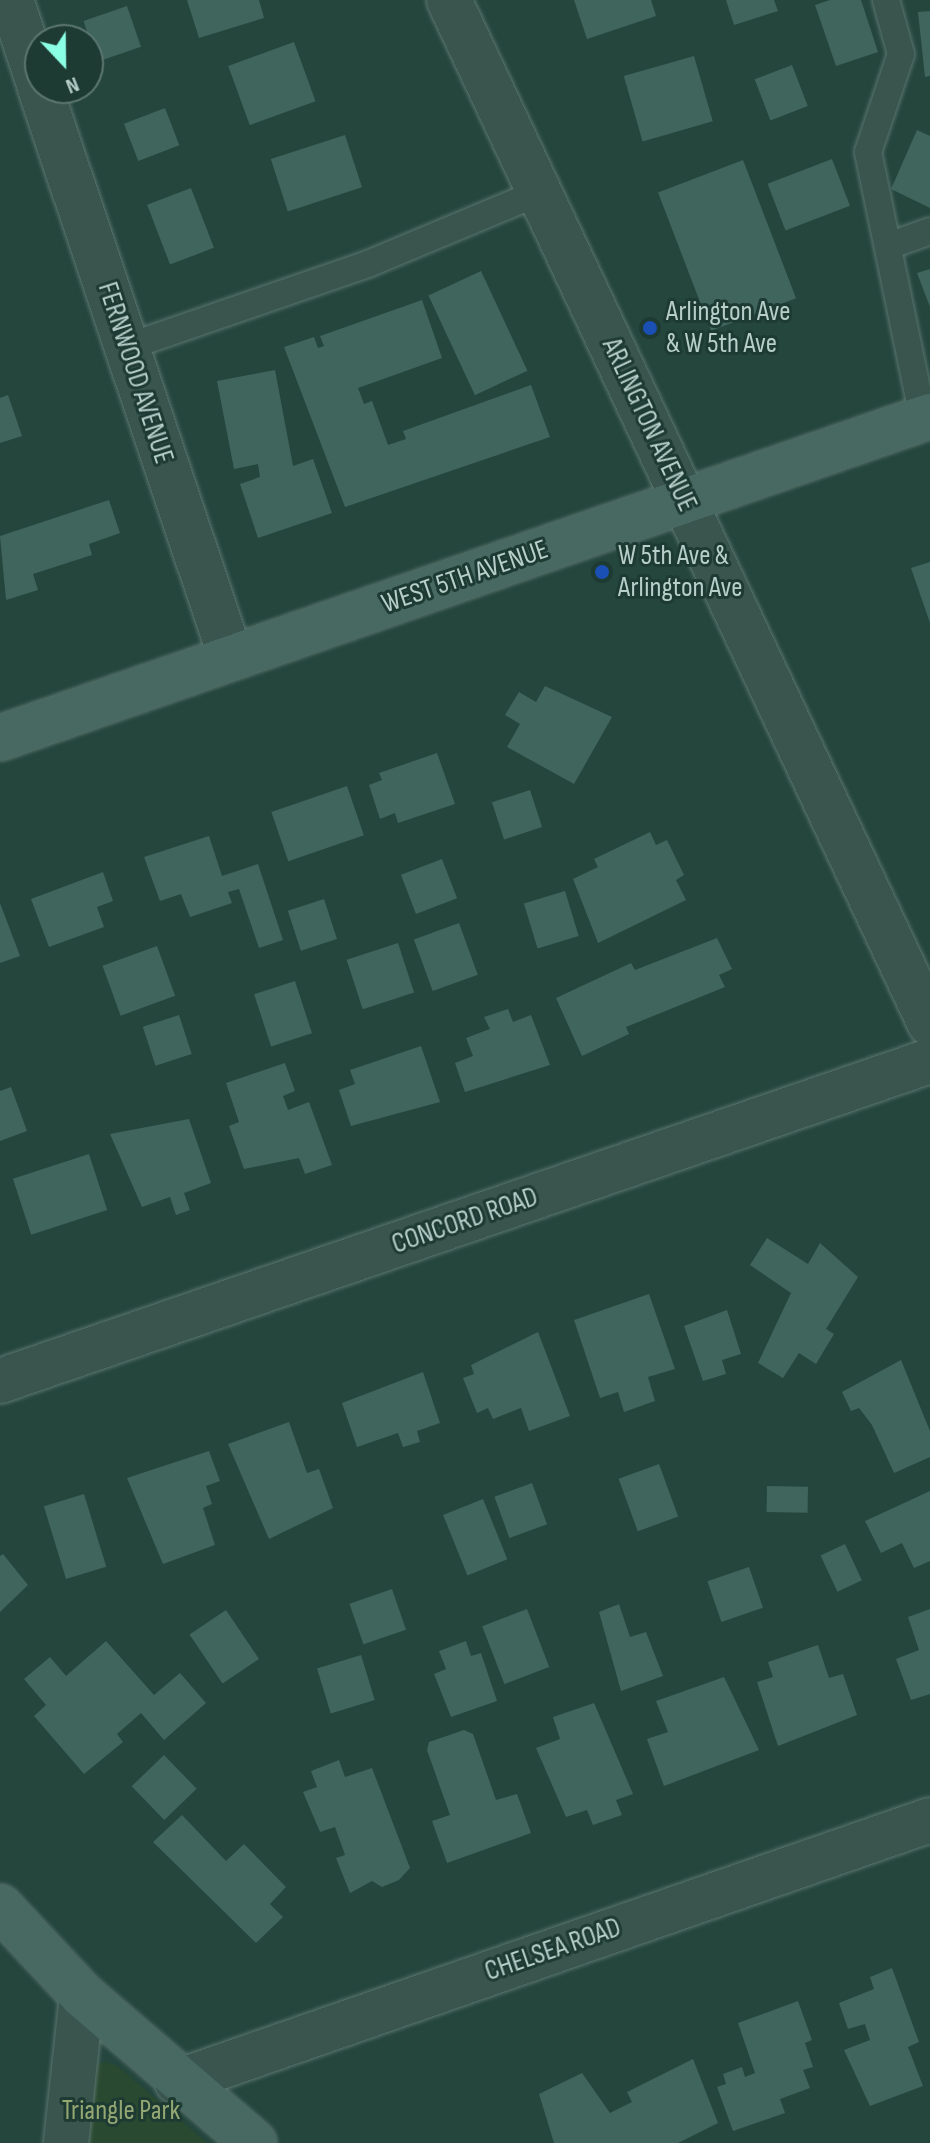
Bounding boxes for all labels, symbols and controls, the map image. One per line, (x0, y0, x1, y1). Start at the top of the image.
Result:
north arrow (24, 24, 104, 104)
text: N (62, 70, 83, 100)
street label: FERNWOOD AVENUE (90, 278, 180, 468)
place label: Arlington Ave & W 5th Ave (666, 295, 790, 361)
marker: Arlington Ave & W 5th Ave (641, 319, 659, 337)
street label: ARLINGTON AVENUE (594, 333, 704, 517)
street label: WEST 5TH AVENUE (377, 533, 553, 621)
place label: W 5th Ave & Arlington Ave (618, 539, 742, 605)
marker: W 5th Ave & Arlington Ave (593, 563, 611, 581)
street label: CONCORD ROAD (388, 1180, 542, 1262)
street label: CHELSEA ROAD (481, 1911, 625, 1989)
park label: Triangle Park (62, 2094, 180, 2128)

